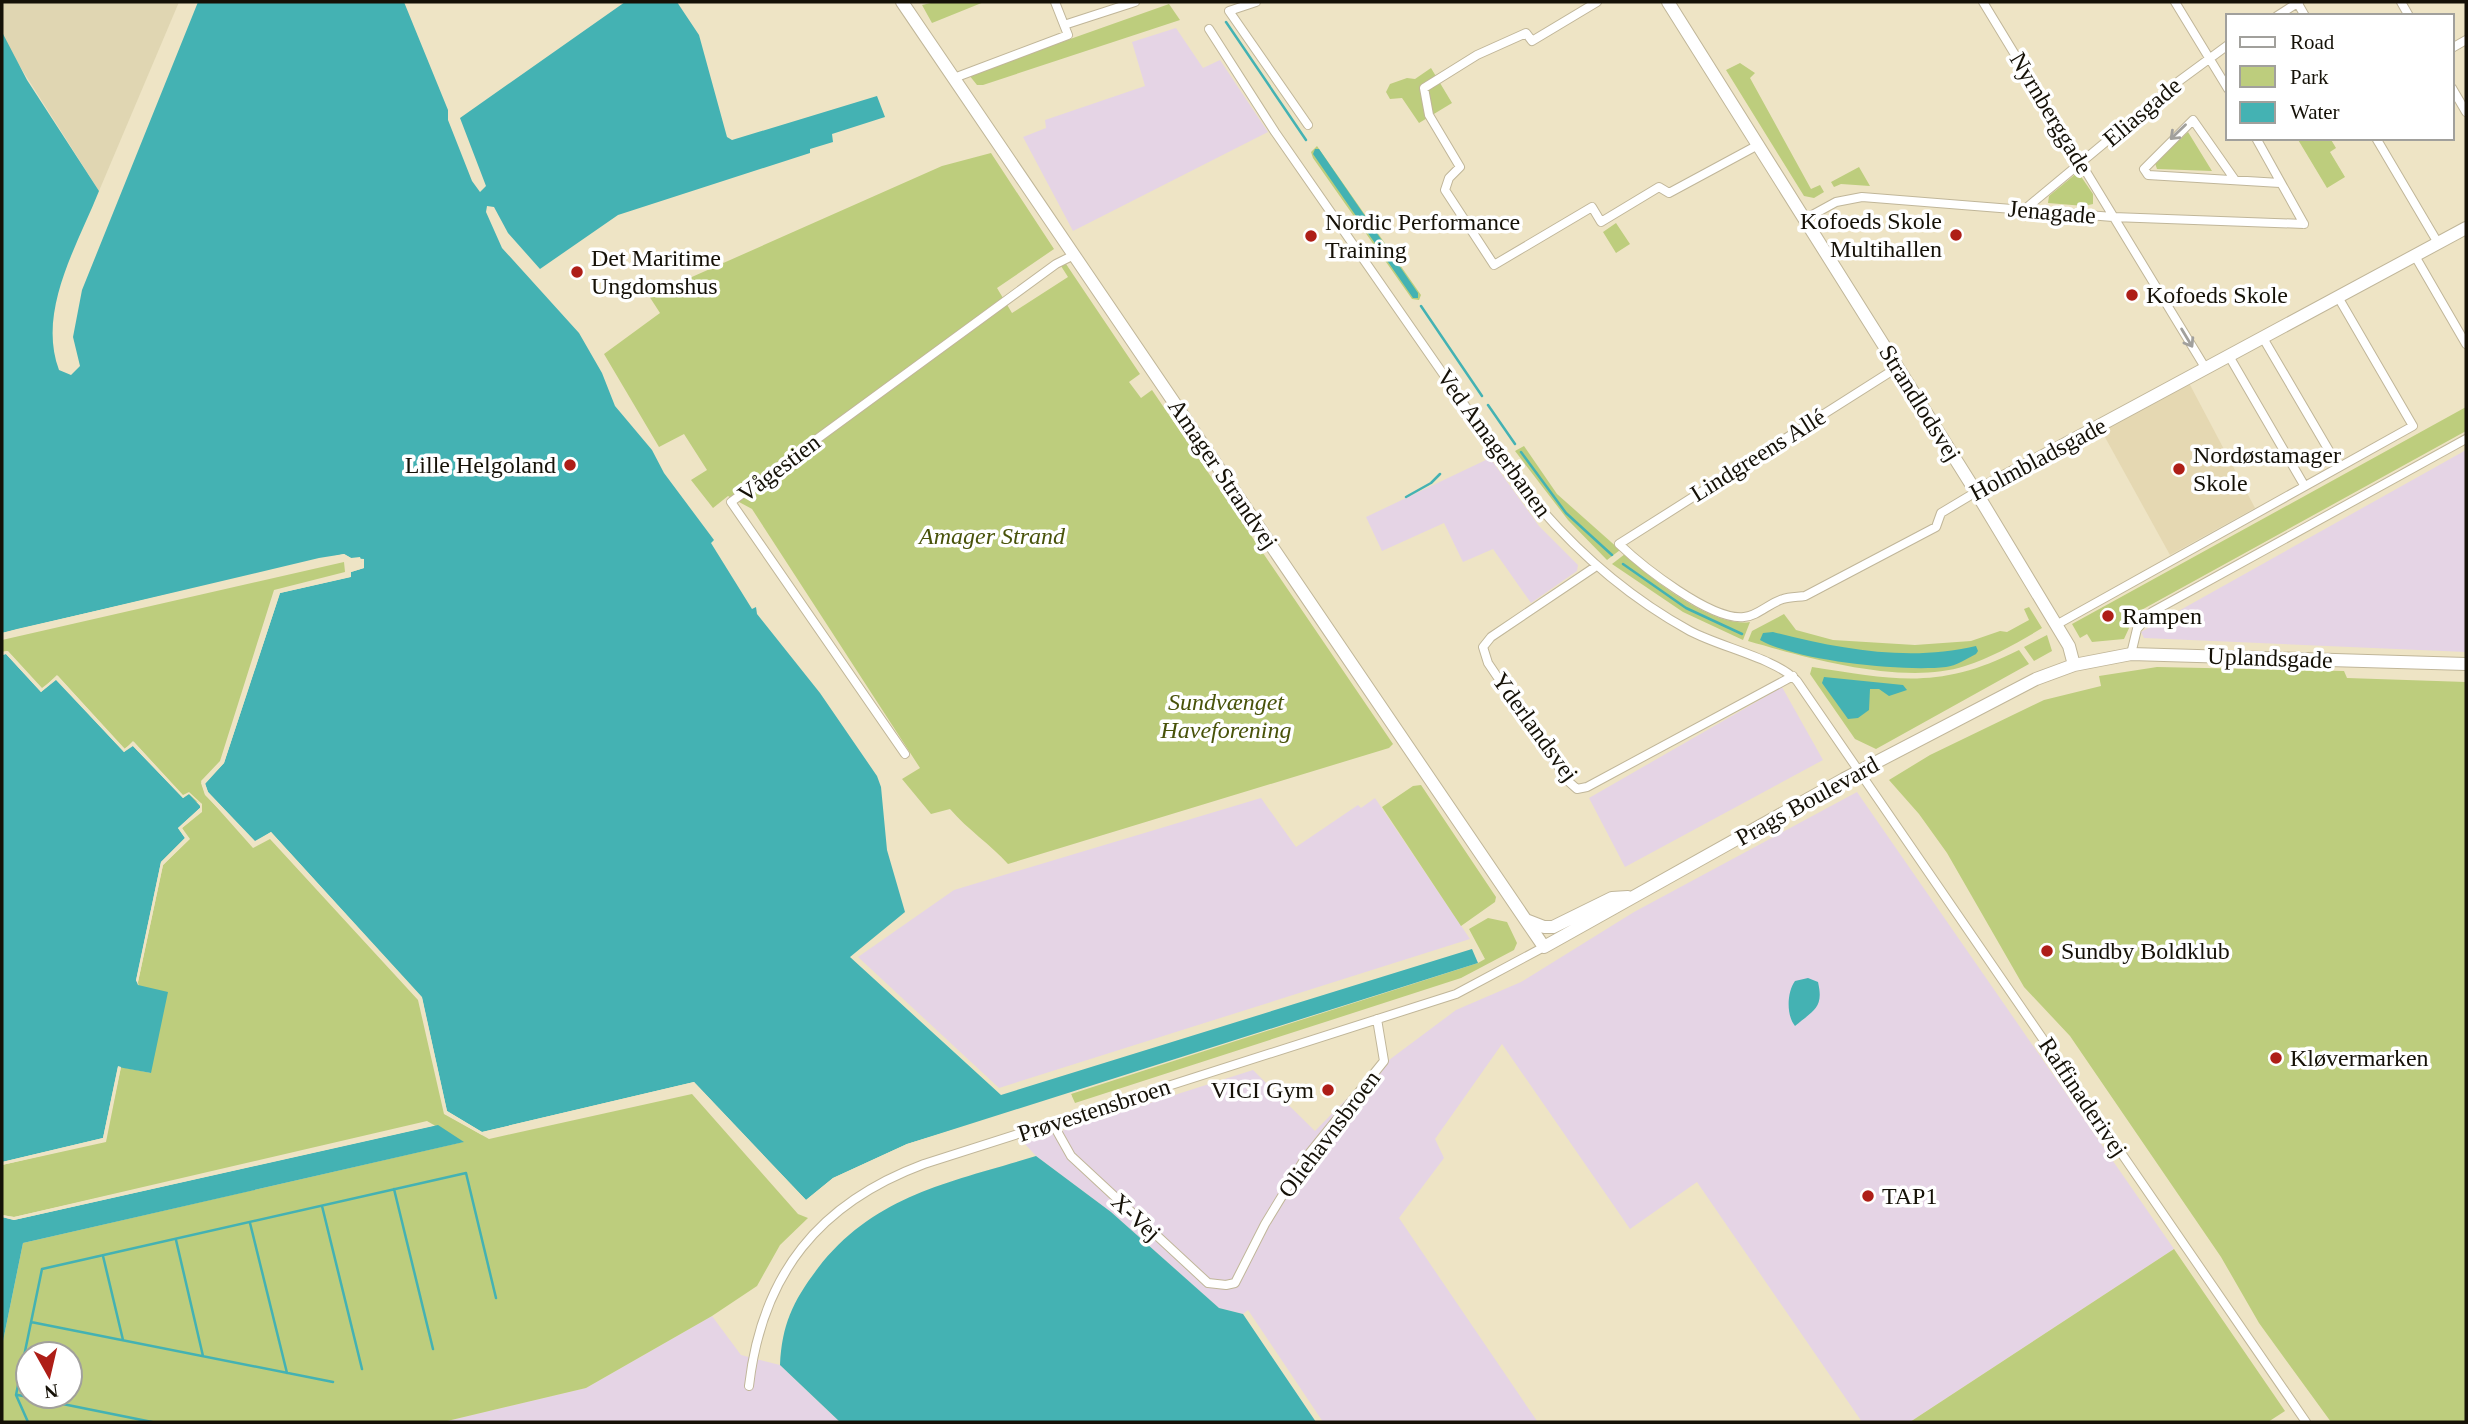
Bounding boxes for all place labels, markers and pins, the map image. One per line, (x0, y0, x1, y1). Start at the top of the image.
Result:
place label: Kofoeds Skole Multihallen (1800, 208, 1942, 262)
place label: Nordic Performance Training (1325, 209, 1520, 263)
marker: Kofoeds Skole Multihallen (1948, 227, 1964, 243)
marker: Nordic Performance Training (1303, 228, 1319, 244)
place label: Det Maritime Ungdomshus (591, 245, 721, 299)
marker: Det Maritime Ungdomshus (569, 264, 585, 280)
place label: Kofoeds Skole (2146, 282, 2288, 308)
marker: Kofoeds Skole (2124, 287, 2140, 303)
place label: Nordøstamager Skole (2193, 442, 2341, 496)
place label: Lille Helgoland (405, 452, 556, 478)
marker: Lille Helgoland (562, 457, 578, 473)
marker: Nordøstamager Skole (2171, 461, 2187, 477)
place label: Rampen (2122, 603, 2202, 629)
marker: Rampen (2100, 608, 2116, 624)
place label: Sundby Boldklub (2061, 938, 2230, 964)
marker: Sundby Boldklub (2039, 943, 2055, 959)
place label: Kløvermarken (2290, 1045, 2429, 1071)
marker: Kløvermarken (2268, 1050, 2284, 1066)
place label: VICI Gym (1211, 1077, 1314, 1103)
marker: VICI Gym (1320, 1082, 1336, 1098)
place label: TAP1 (1882, 1183, 1937, 1209)
marker: TAP1 (1860, 1188, 1876, 1204)

